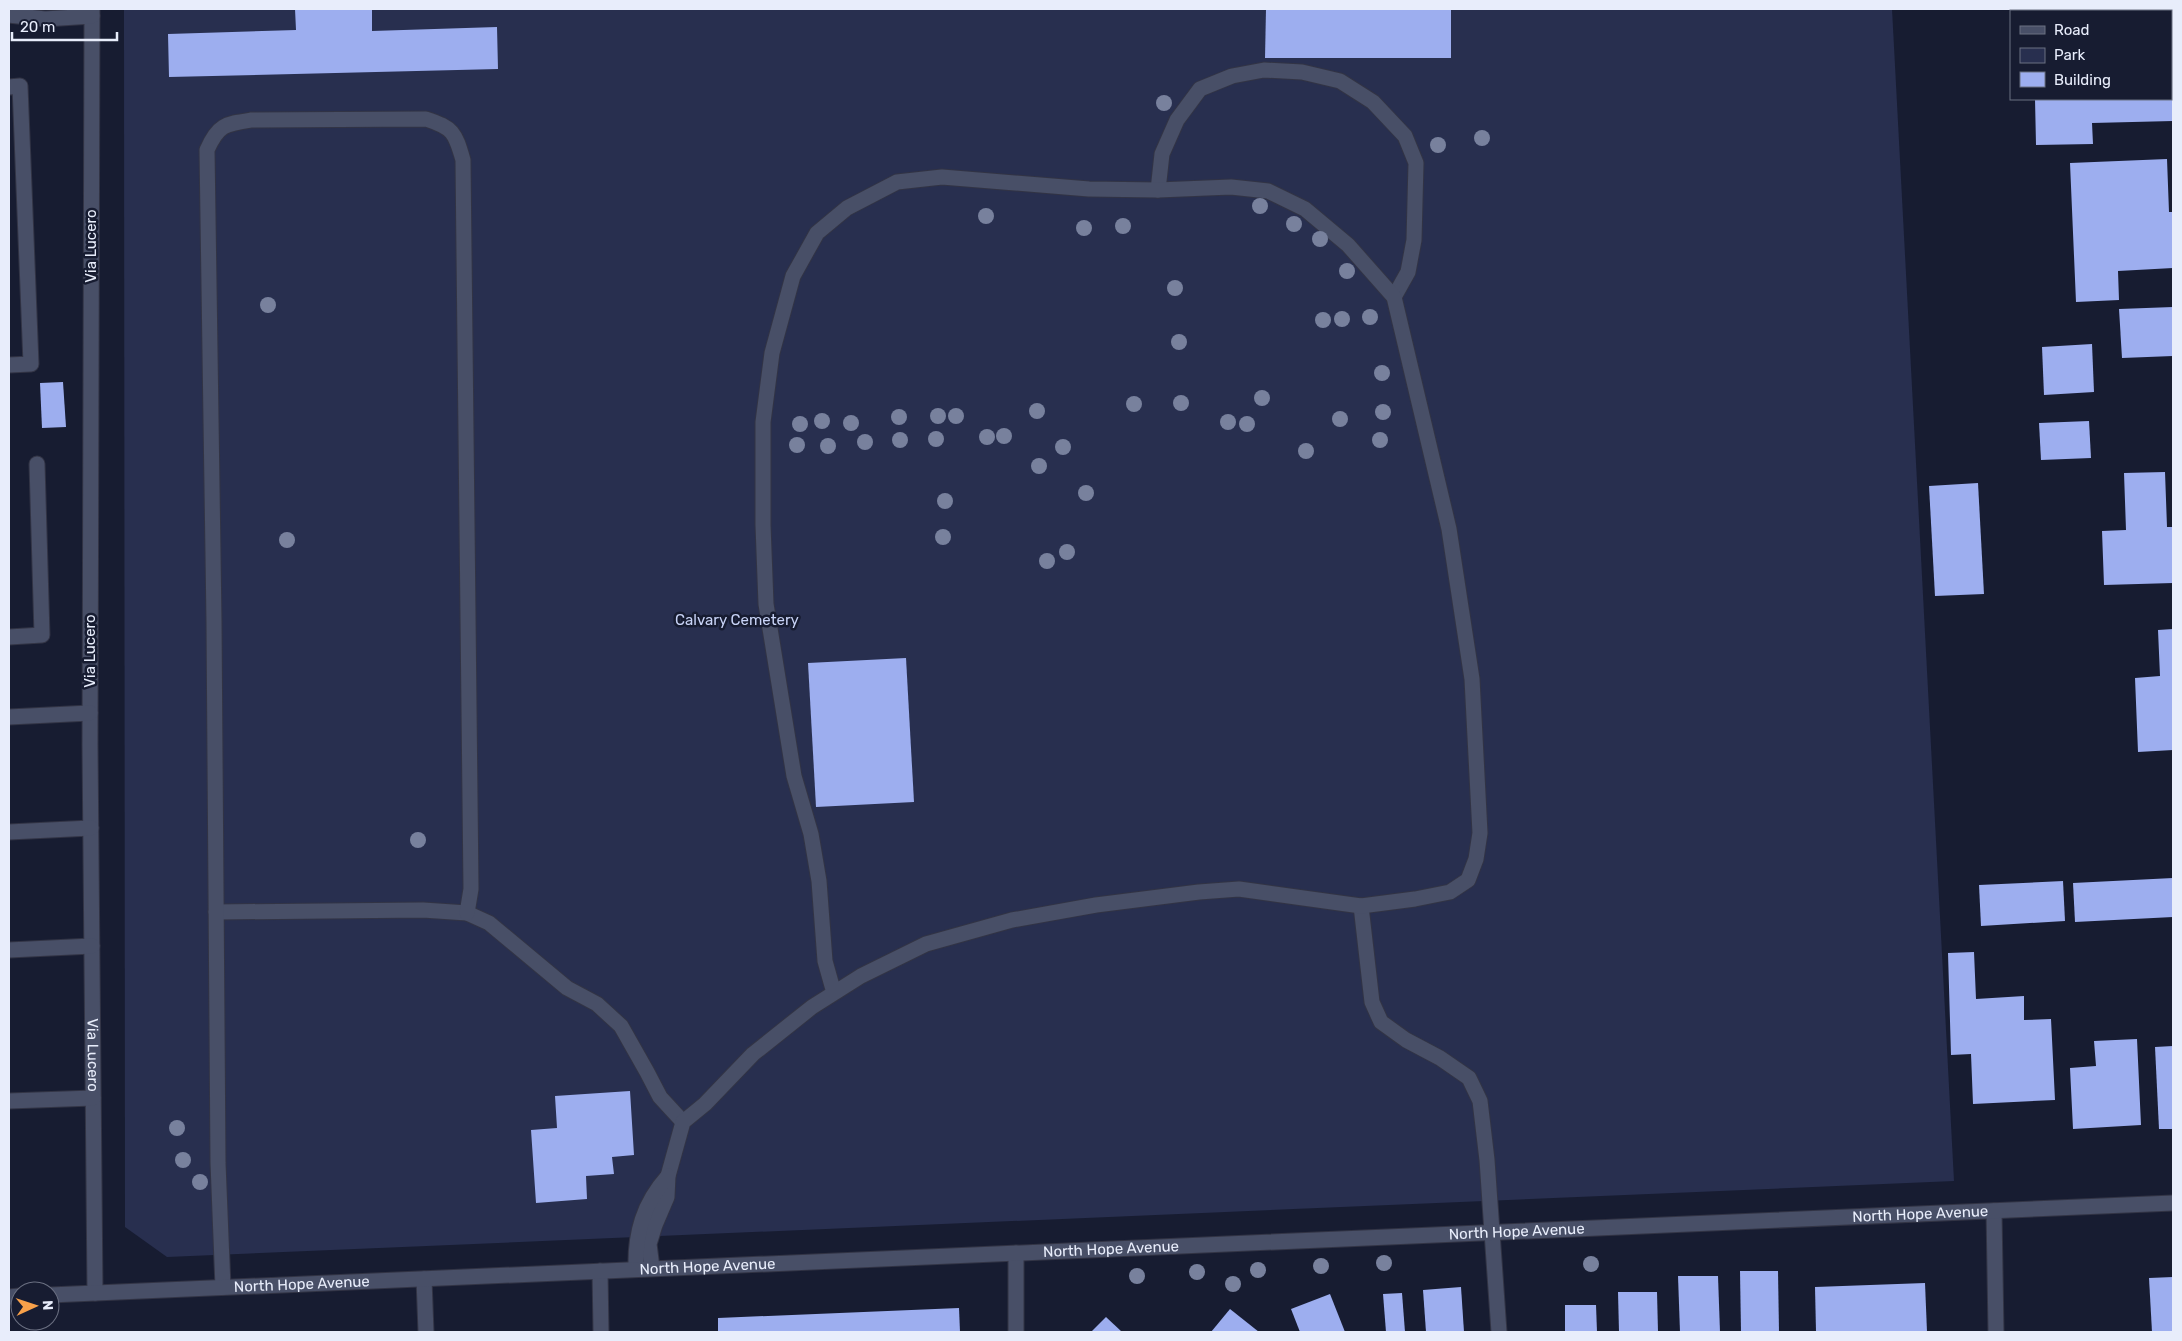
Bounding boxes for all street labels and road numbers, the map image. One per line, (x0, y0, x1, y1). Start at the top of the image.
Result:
street label: Via Lucero (82, 209, 100, 283)
street label: Via Lucero (81, 614, 99, 688)
street label: Via Lucero (83, 1018, 102, 1092)
street label: North Hope Avenue (1852, 1202, 1989, 1226)
street label: North Hope Avenue (1448, 1220, 1585, 1243)
street label: North Hope Avenue (1043, 1237, 1179, 1261)
street label: North Hope Avenue (639, 1255, 776, 1278)
street label: North Hope Avenue (233, 1272, 370, 1296)

